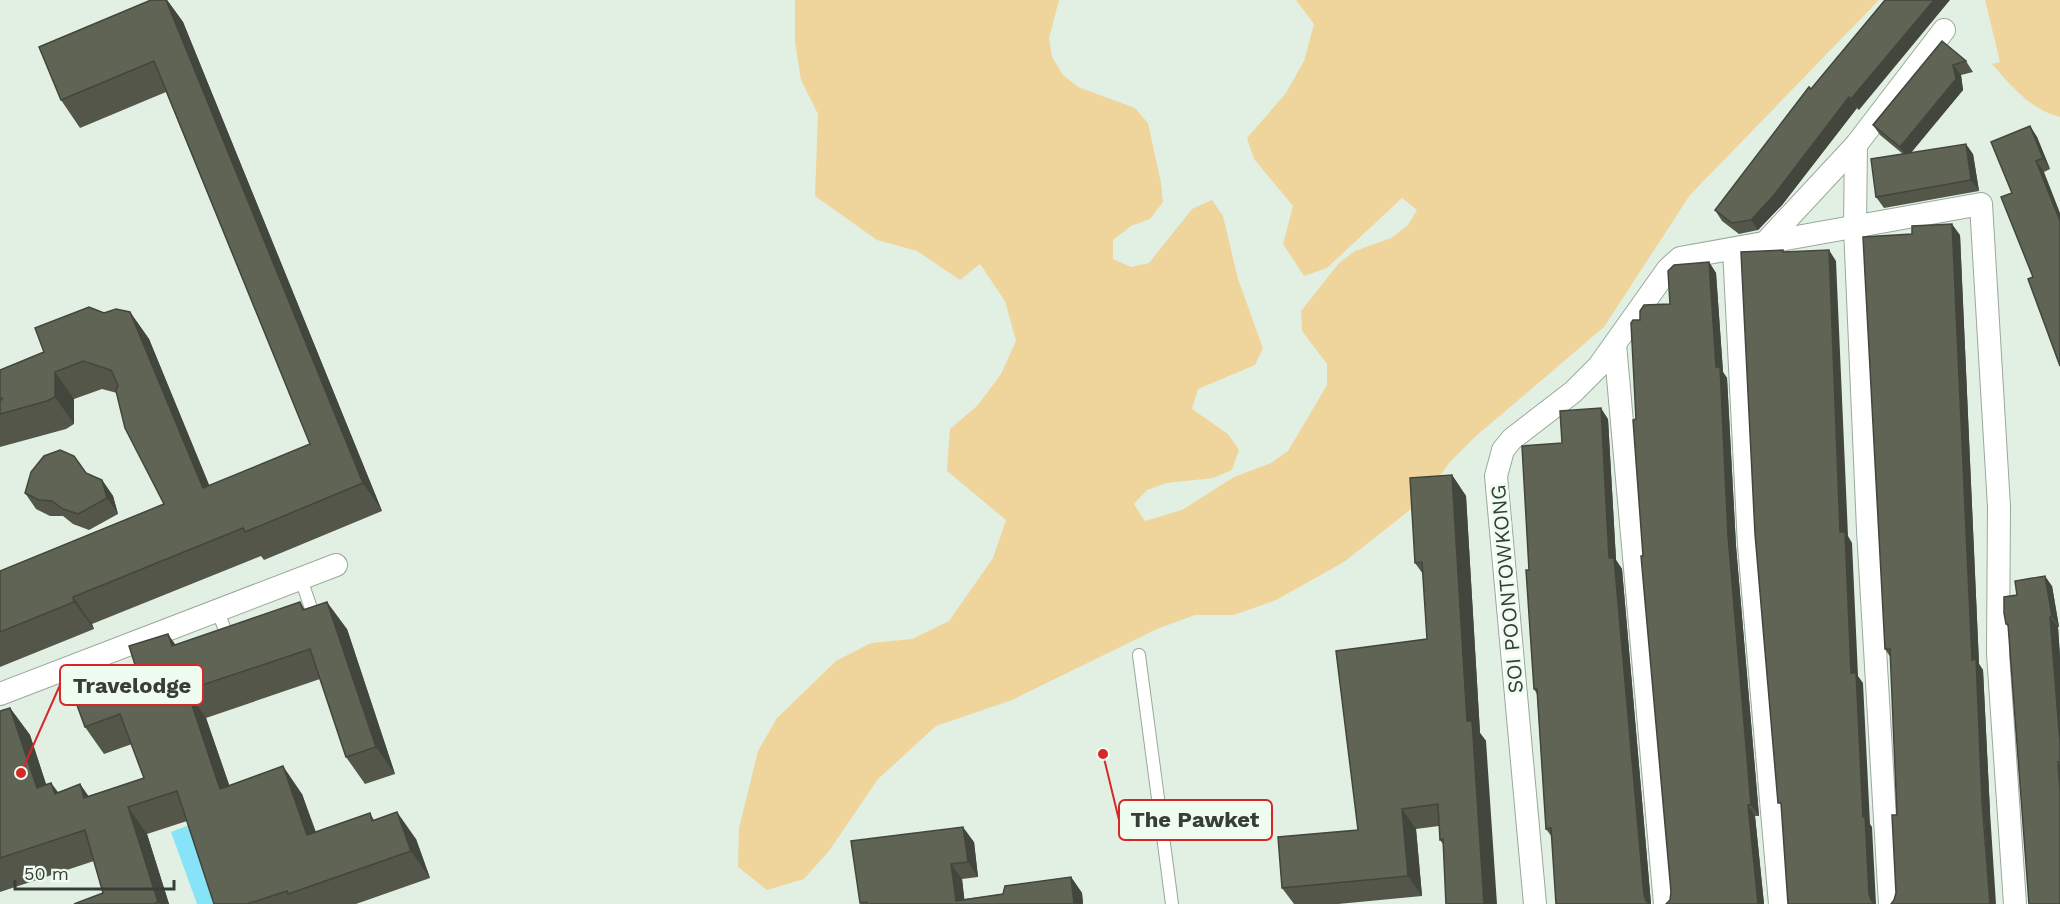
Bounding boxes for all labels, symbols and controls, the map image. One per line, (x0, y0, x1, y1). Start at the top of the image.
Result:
street label: SOI POONTOWKONG (1485, 484, 1528, 695)
callout: Travelodge (60, 665, 203, 705)
text: Travelodge (73, 673, 191, 698)
callout: The Pawket (1119, 800, 1272, 840)
text: The Pawket (1130, 807, 1260, 832)
scale bar (15, 853, 174, 891)
text: 50 m (24, 863, 69, 884)

